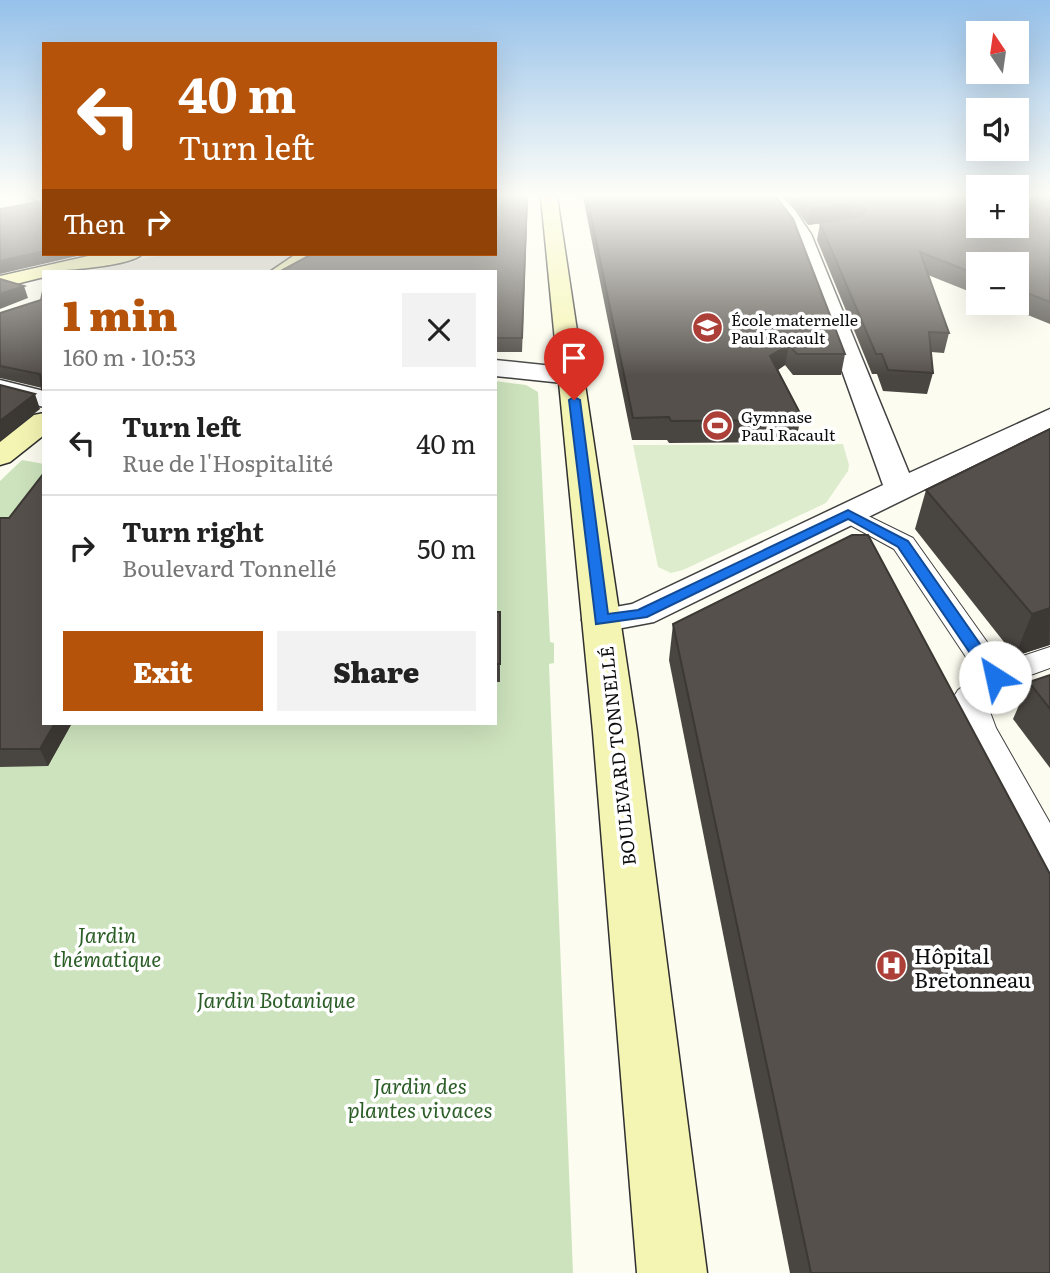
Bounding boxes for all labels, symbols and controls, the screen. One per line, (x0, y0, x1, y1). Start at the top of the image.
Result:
north arrow (966, 21, 1029, 84)
map controls (966, 21, 1029, 315)
text: 40 m (178, 55, 296, 128)
icon: left (63, 70, 154, 161)
button: sound (966, 98, 1029, 161)
text: Turn left (178, 122, 315, 170)
button: + (966, 175, 1029, 238)
text: Then (63, 203, 125, 242)
icon: right (139, 203, 177, 241)
button: − (966, 252, 1029, 315)
text: 1 min (63, 282, 178, 344)
button: close (402, 293, 476, 367)
place label: École maternelle Paul Racault (731, 307, 858, 349)
school or university icon: École maternelle Paul Racault (691, 311, 725, 345)
pin (544, 328, 604, 400)
text: 160 m · 10:53 (63, 339, 196, 373)
icon: arrive (555, 339, 593, 377)
place label: Gymnase Paul Racault (741, 404, 836, 446)
text: Turn left (122, 406, 241, 445)
sports icon: Gymnase Paul Racault (701, 408, 735, 442)
text: 40 m (416, 423, 476, 462)
icon: left (63, 424, 101, 462)
text: Rue de l'Hospitalité (122, 445, 333, 479)
text: Turn right (122, 511, 264, 550)
text: 50 m (417, 528, 476, 567)
icon: right (63, 529, 101, 567)
text: Boulevard Tonnellé (122, 550, 336, 584)
button: Exit (63, 631, 263, 711)
button: Share (277, 631, 476, 711)
position arrow (958, 640, 1032, 714)
street label: BOULEVARD TONNELLÉ (592, 645, 642, 867)
park label: Jardin thématique (53, 918, 161, 973)
place label: Hôpital Bretonneau (914, 939, 1031, 994)
hospital icon: Hôpital Bretonneau (874, 949, 908, 983)
park label: Jardin Botanique (197, 983, 356, 1014)
park label: Jardin des plantes vivaces (347, 1069, 493, 1124)

